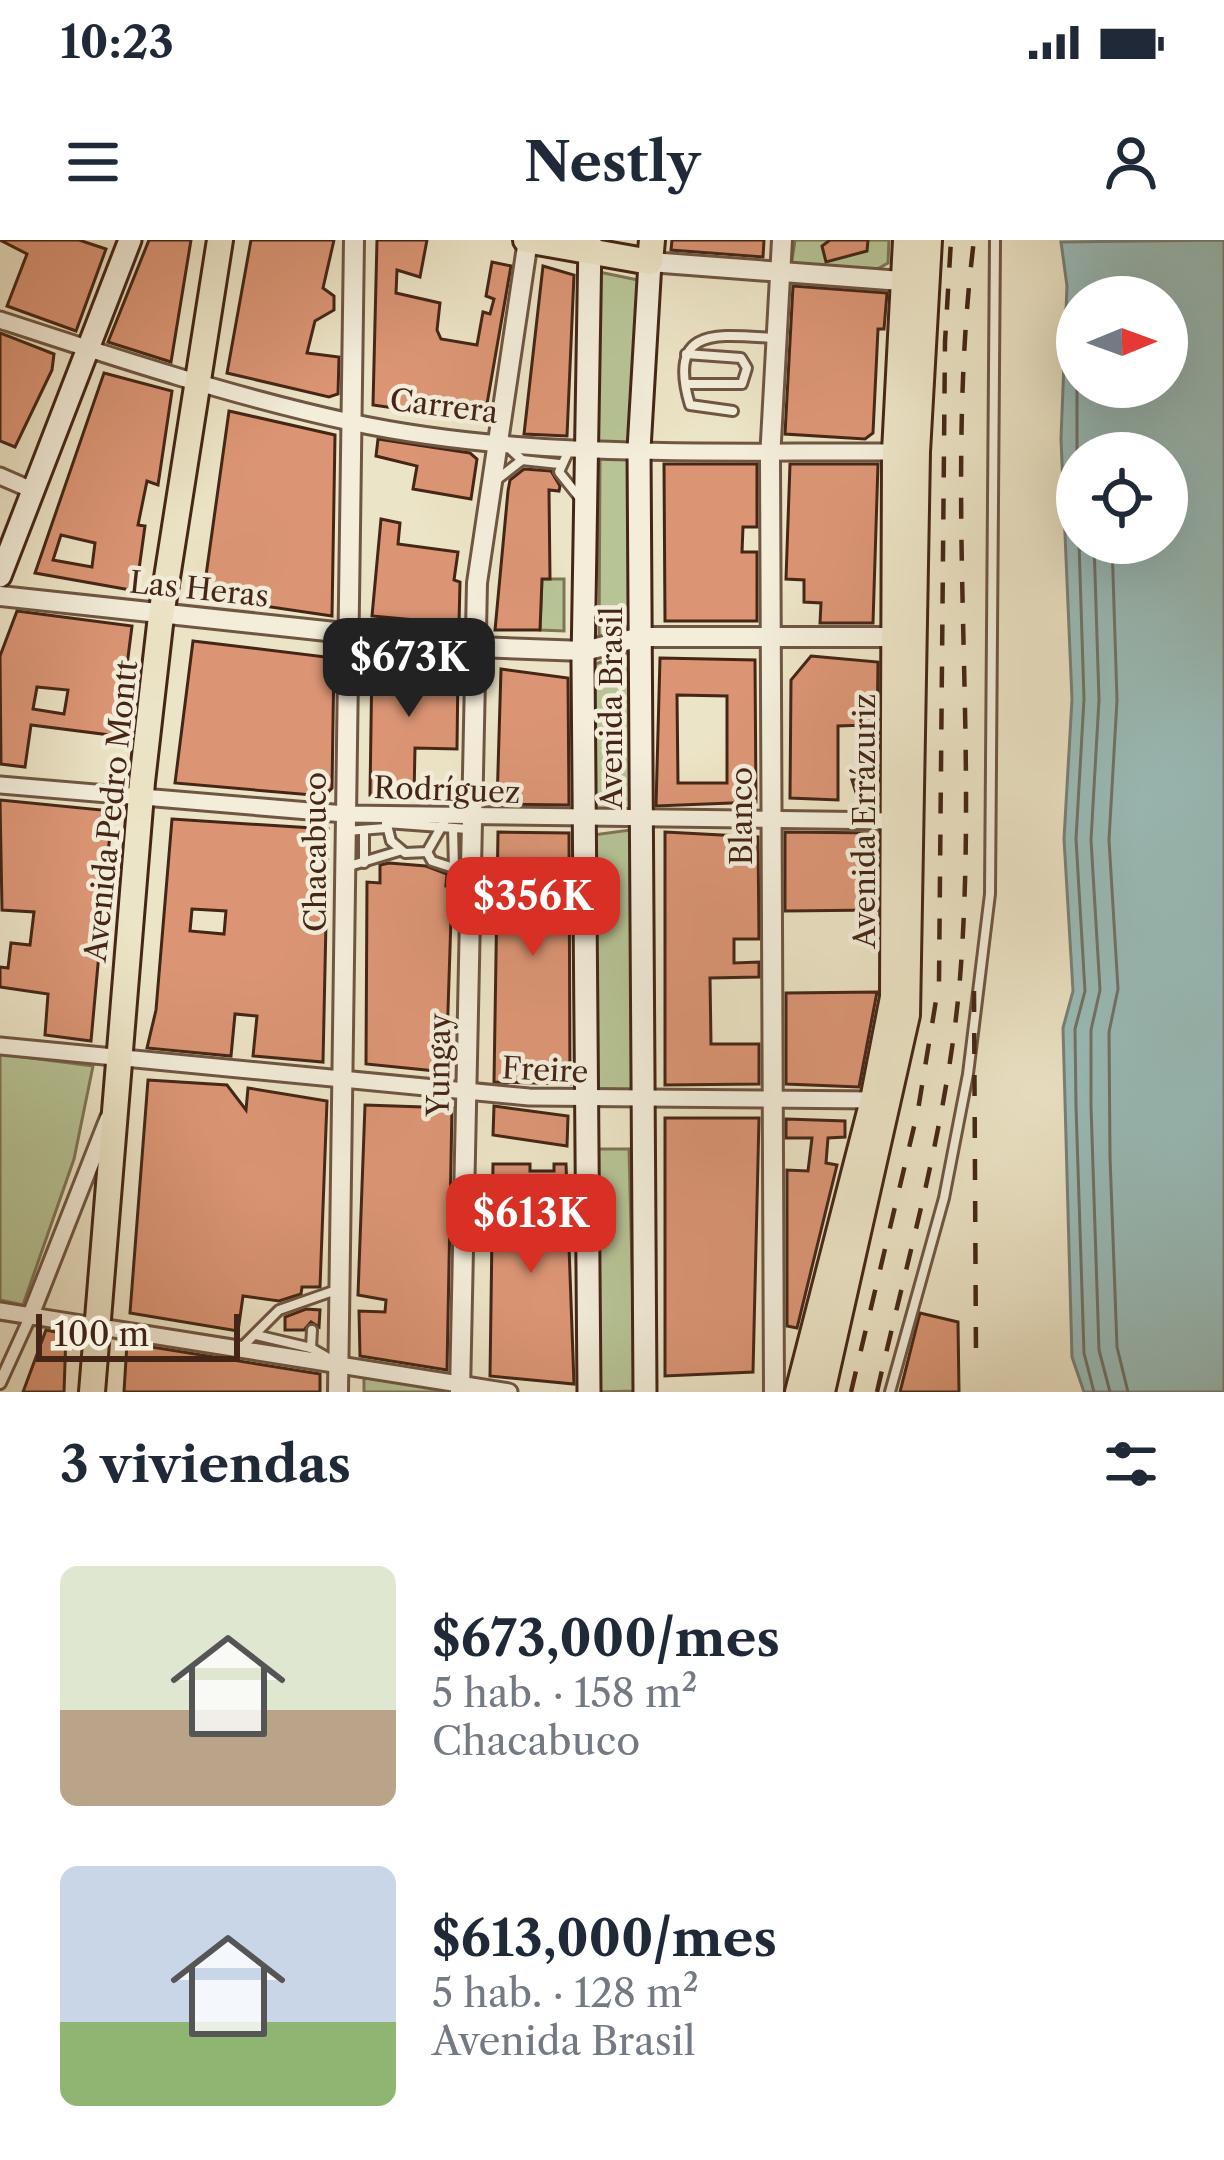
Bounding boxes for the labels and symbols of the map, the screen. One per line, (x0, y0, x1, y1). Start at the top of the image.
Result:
north arrow (1056, 276, 1188, 408)
street label: Carrera (388, 381, 500, 431)
street label: Las Heras (128, 563, 270, 615)
street label: Avenida Brasil (593, 607, 630, 810)
pin: $673K (325, 618, 493, 720)
street label: Avenida Pedro Montt (77, 658, 145, 965)
street label: Avenida Errázuriz (846, 693, 883, 950)
street label: Blanco (723, 767, 760, 865)
street label: Rodríguez (373, 769, 521, 811)
street label: Chacabuco (297, 772, 334, 932)
pin: $356K (449, 857, 617, 959)
street label: Yungay (420, 1013, 458, 1118)
street label: Freire (501, 1049, 589, 1091)
pin: $613K (447, 1174, 615, 1276)
scale bar (36, 1308, 240, 1361)

